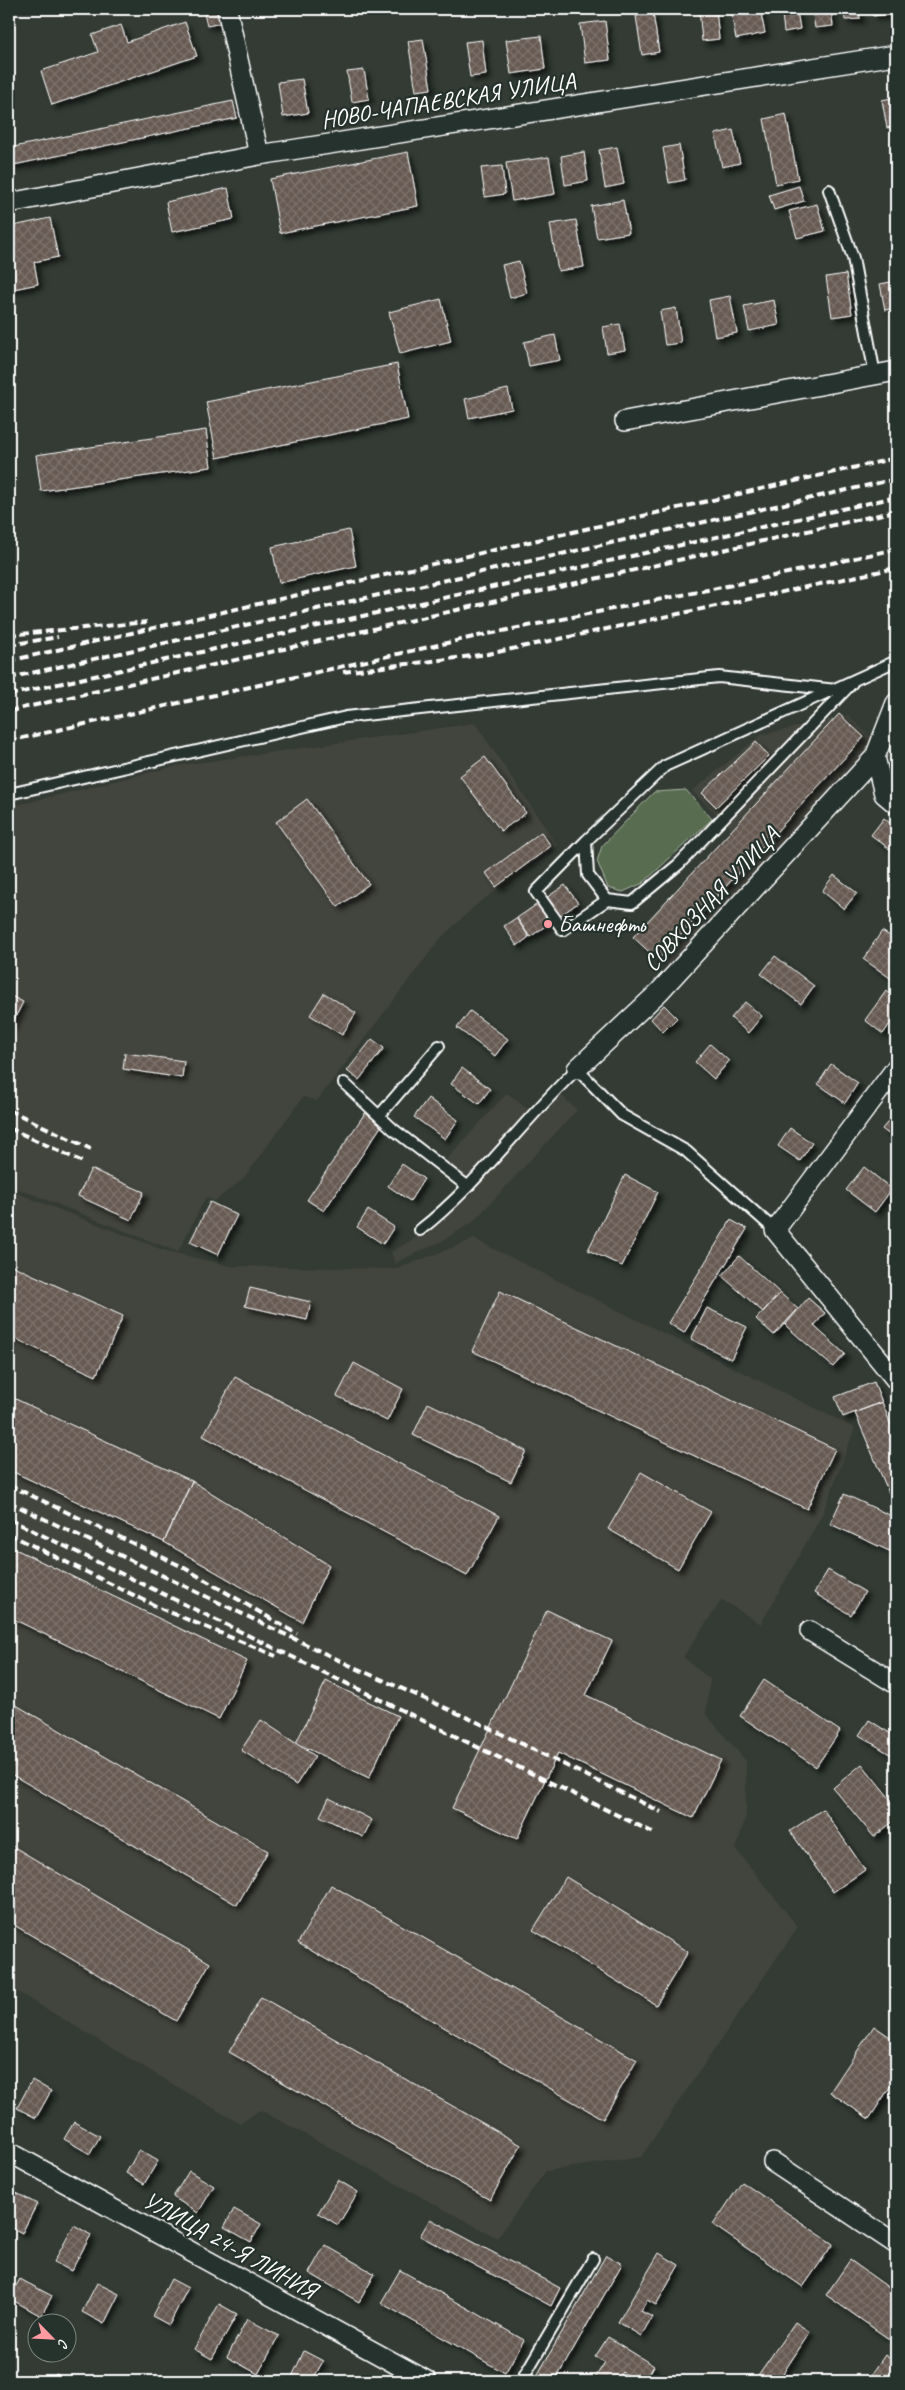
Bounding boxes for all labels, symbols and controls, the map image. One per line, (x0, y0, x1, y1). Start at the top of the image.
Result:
street label: НОВО-ЧАПАЕВСКАЯ УЛИЦА (319, 65, 578, 135)
street label: СОВХОЗНАЯ УЛИЦА (636, 820, 786, 977)
place label: Башнефть (558, 909, 646, 939)
marker: Башнефть (542, 918, 554, 930)
street label: УЛИЦА 24-Я ЛИНИЯ (138, 2185, 325, 2307)
north arrow (28, 2312, 78, 2362)
text: С (53, 2336, 73, 2352)

